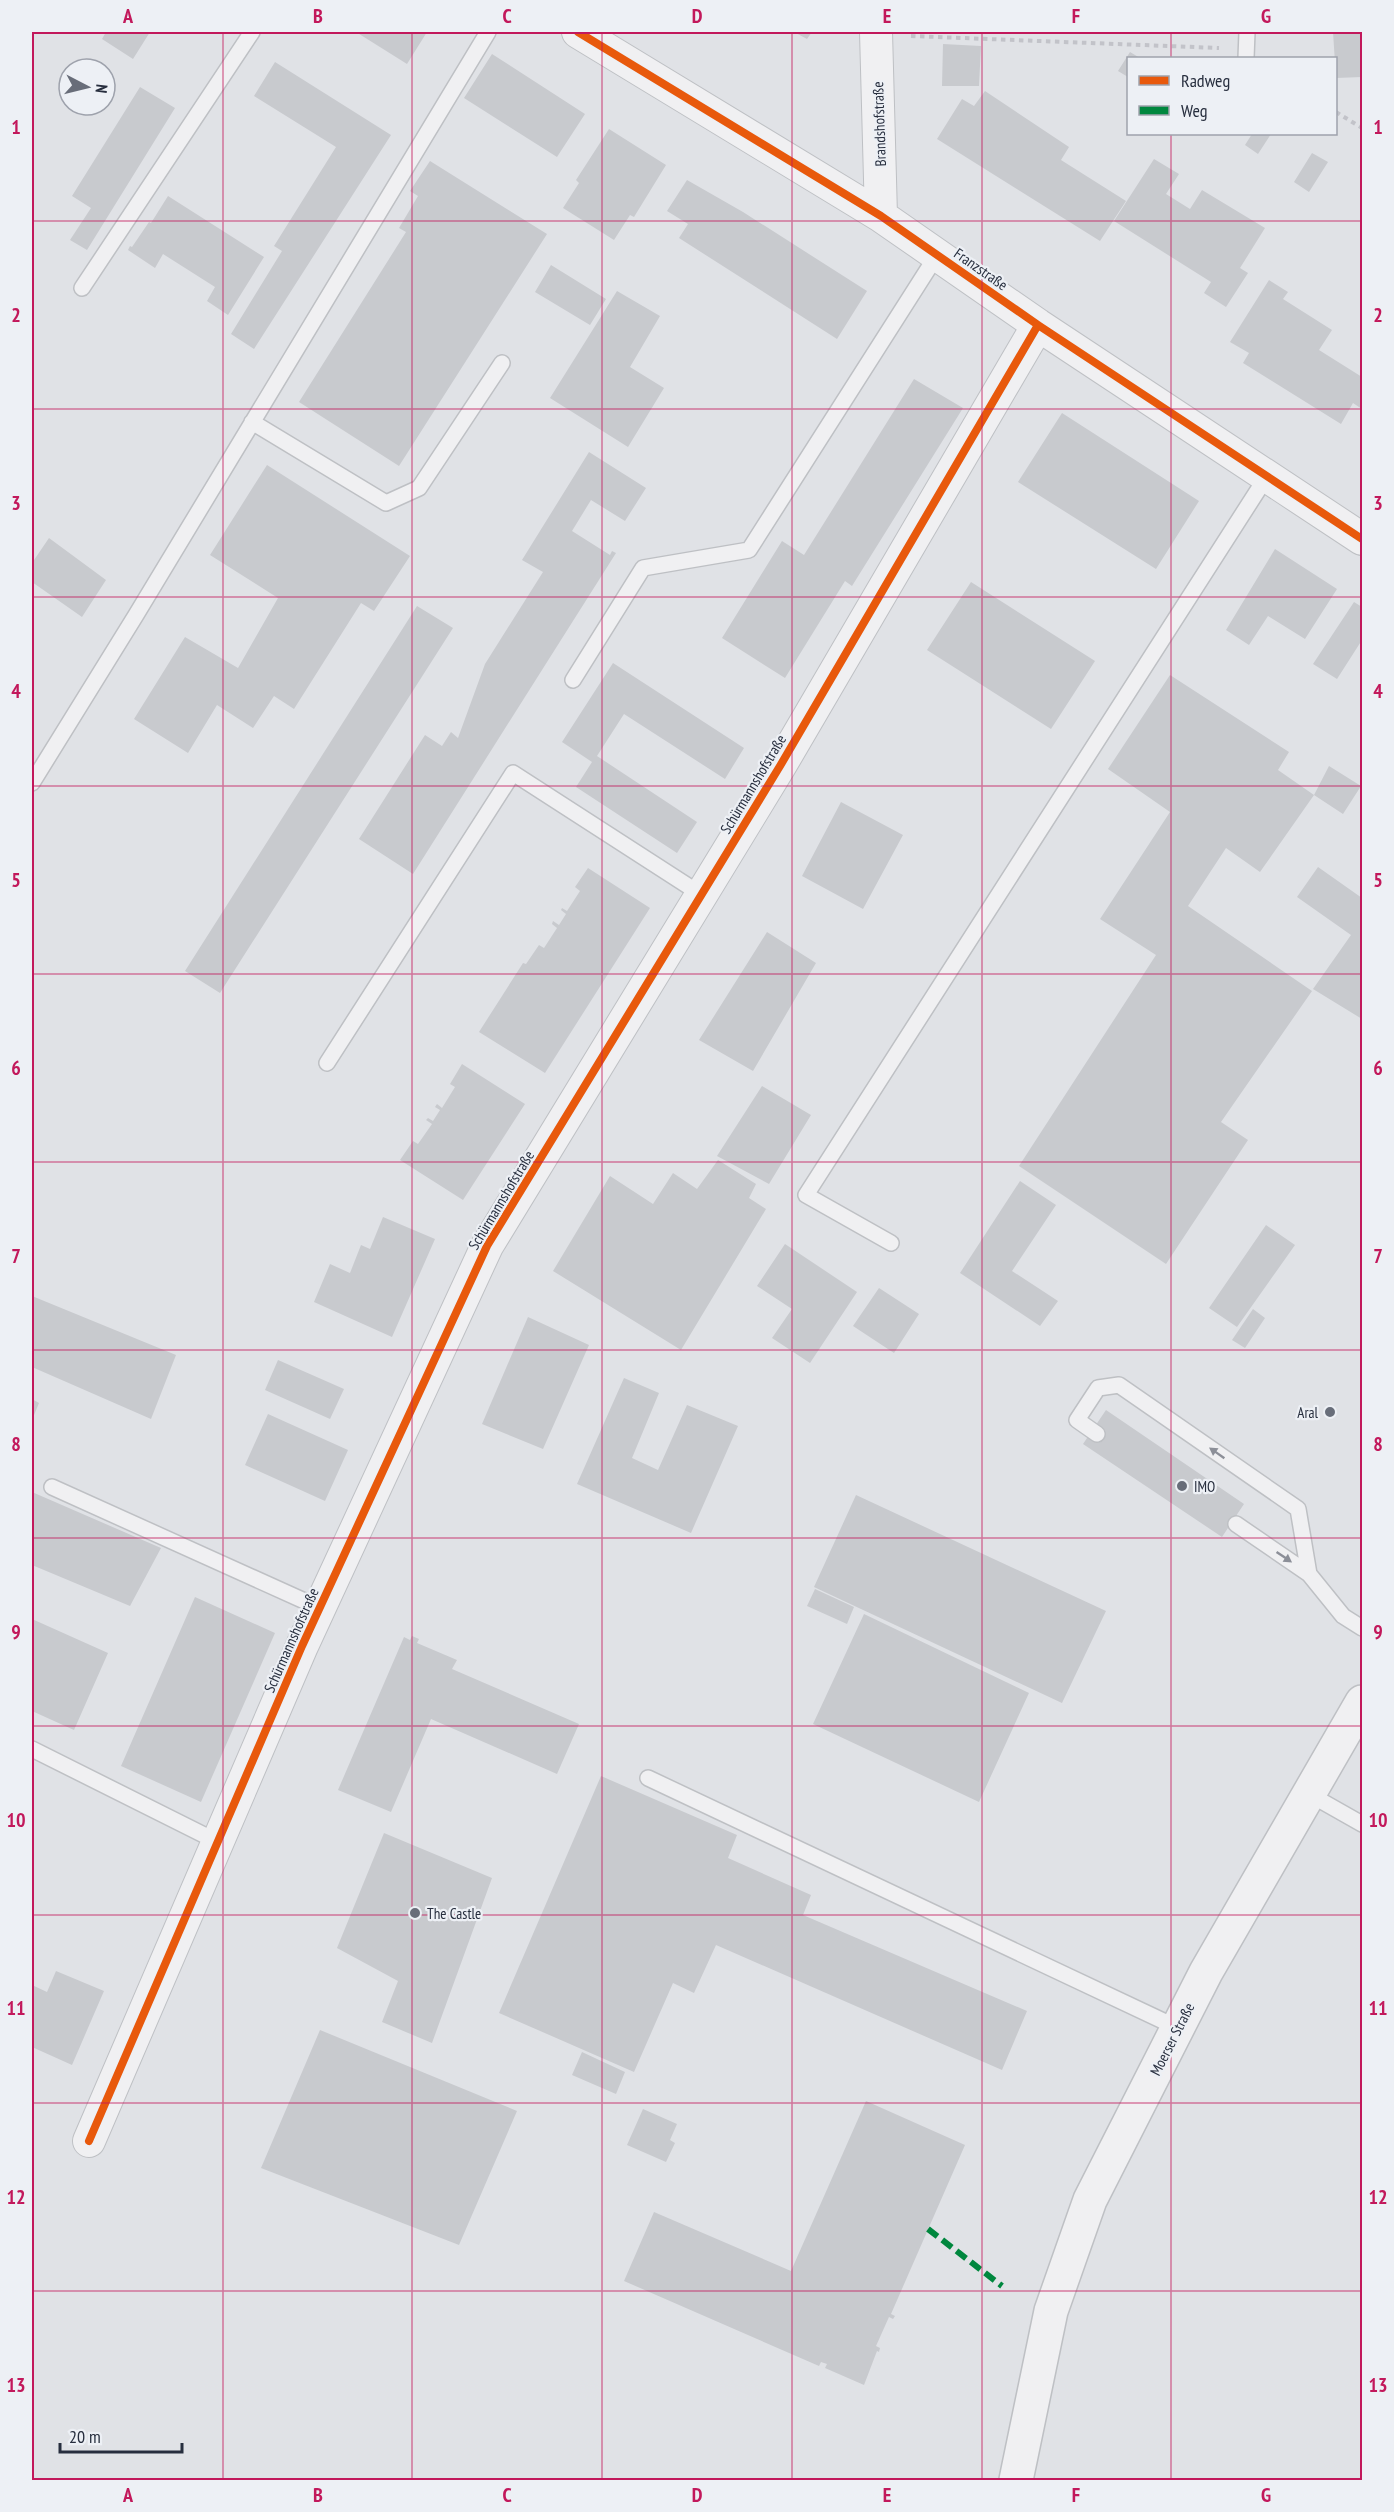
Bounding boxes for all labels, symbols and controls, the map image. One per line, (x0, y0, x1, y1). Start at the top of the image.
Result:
text: A (122, 3, 134, 29)
text: B (313, 3, 323, 29)
text: C (502, 3, 512, 29)
text: D (692, 3, 703, 29)
text: E (883, 3, 891, 29)
text: F (1072, 3, 1080, 29)
text: G (1261, 3, 1271, 29)
north arrow (57, 57, 117, 117)
legend (1127, 57, 1337, 135)
text: Radweg (1181, 69, 1230, 92)
street label: Brandshofstraße (868, 81, 890, 167)
text: N (91, 83, 112, 94)
text: Weg (1181, 99, 1208, 122)
text: 1 (11, 114, 21, 140)
text: 1 (1373, 114, 1383, 140)
street label: Franzstraße (951, 244, 1011, 294)
text: 2 (11, 302, 21, 328)
text: 2 (1373, 302, 1383, 328)
text: 3 (11, 490, 21, 516)
text: 3 (1373, 490, 1383, 516)
text: 4 (11, 678, 21, 704)
text: 4 (1373, 678, 1383, 704)
street label: Schürmannshofstraße (716, 731, 790, 837)
text: 5 (11, 867, 21, 893)
text: 5 (1373, 867, 1383, 893)
text: 6 (11, 1055, 21, 1081)
text: 6 (1373, 1055, 1383, 1081)
street label: Schürmannshofstraße (464, 1147, 538, 1253)
text: 7 (11, 1243, 21, 1269)
text: 7 (1373, 1243, 1383, 1269)
place label: Aral (1297, 1403, 1319, 1422)
marker: Aral (1323, 1405, 1337, 1419)
text: 8 (11, 1431, 21, 1457)
text: 8 (1373, 1431, 1383, 1457)
one-way arrow (1209, 1447, 1225, 1459)
place label: IMO (1194, 1477, 1215, 1496)
marker: IMO (1175, 1479, 1189, 1493)
one-way arrow (1276, 1551, 1292, 1562)
street label: Schürmannshofstraße (259, 1585, 323, 1695)
text: 9 (11, 1619, 21, 1645)
text: 9 (1373, 1619, 1383, 1645)
text: 10 (6, 1807, 26, 1833)
text: 10 (1368, 1807, 1388, 1833)
place label: The Castle (427, 1904, 481, 1923)
marker: The Castle (408, 1906, 422, 1920)
text: 11 (6, 1995, 26, 2021)
text: 11 (1368, 1995, 1388, 2021)
street label: Moerser Straße (1146, 1999, 1198, 2079)
text: 12 (6, 2184, 26, 2210)
text: 12 (1368, 2184, 1388, 2210)
text: 13 (6, 2372, 26, 2398)
text: 13 (1368, 2372, 1388, 2398)
scale bar (60, 2416, 182, 2454)
text: 20 m (69, 2425, 101, 2448)
text: A (122, 2482, 134, 2508)
text: B (313, 2482, 323, 2508)
text: C (502, 2482, 512, 2508)
text: D (692, 2482, 703, 2508)
text: E (883, 2482, 891, 2508)
text: F (1072, 2482, 1080, 2508)
text: G (1261, 2482, 1271, 2508)

